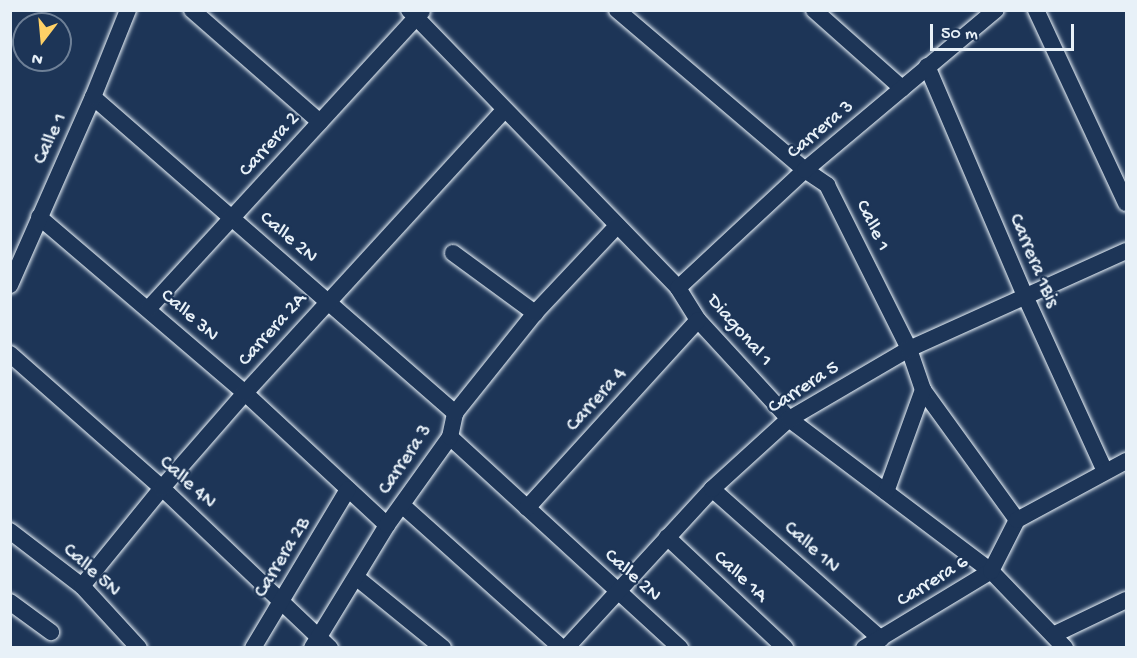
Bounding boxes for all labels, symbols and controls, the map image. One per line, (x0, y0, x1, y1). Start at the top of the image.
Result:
north arrow (12, 12, 72, 72)
scale bar (933, 12, 1077, 50)
text: 50 m (941, 24, 978, 45)
text: N (30, 47, 45, 68)
street label: Carrera 3 (783, 95, 859, 165)
street label: Carrera 2 (235, 108, 305, 182)
street label: Calle 1 (29, 110, 73, 168)
street label: Calle 1 (849, 197, 895, 255)
street label: Calle 2N (254, 207, 322, 269)
street label: Carrera 1Bis (1003, 211, 1063, 311)
street label: Calle 3N (155, 284, 223, 348)
street label: Carrera 2A (234, 288, 312, 372)
street label: Diagonal 1 (701, 290, 777, 372)
street label: Carrera 5 (764, 356, 844, 420)
street label: Carrera 4 (562, 363, 632, 437)
street label: Carrera 3 (374, 420, 438, 500)
street label: Calle 4N (154, 451, 220, 515)
street label: Carrera 2B (250, 514, 316, 602)
street label: Calle 1N (778, 517, 844, 579)
street label: Calle 5N (57, 539, 125, 603)
street label: Calle 2N (598, 544, 666, 608)
street label: Calle 1A (708, 546, 772, 608)
street label: Carrera 6 (893, 551, 973, 613)

